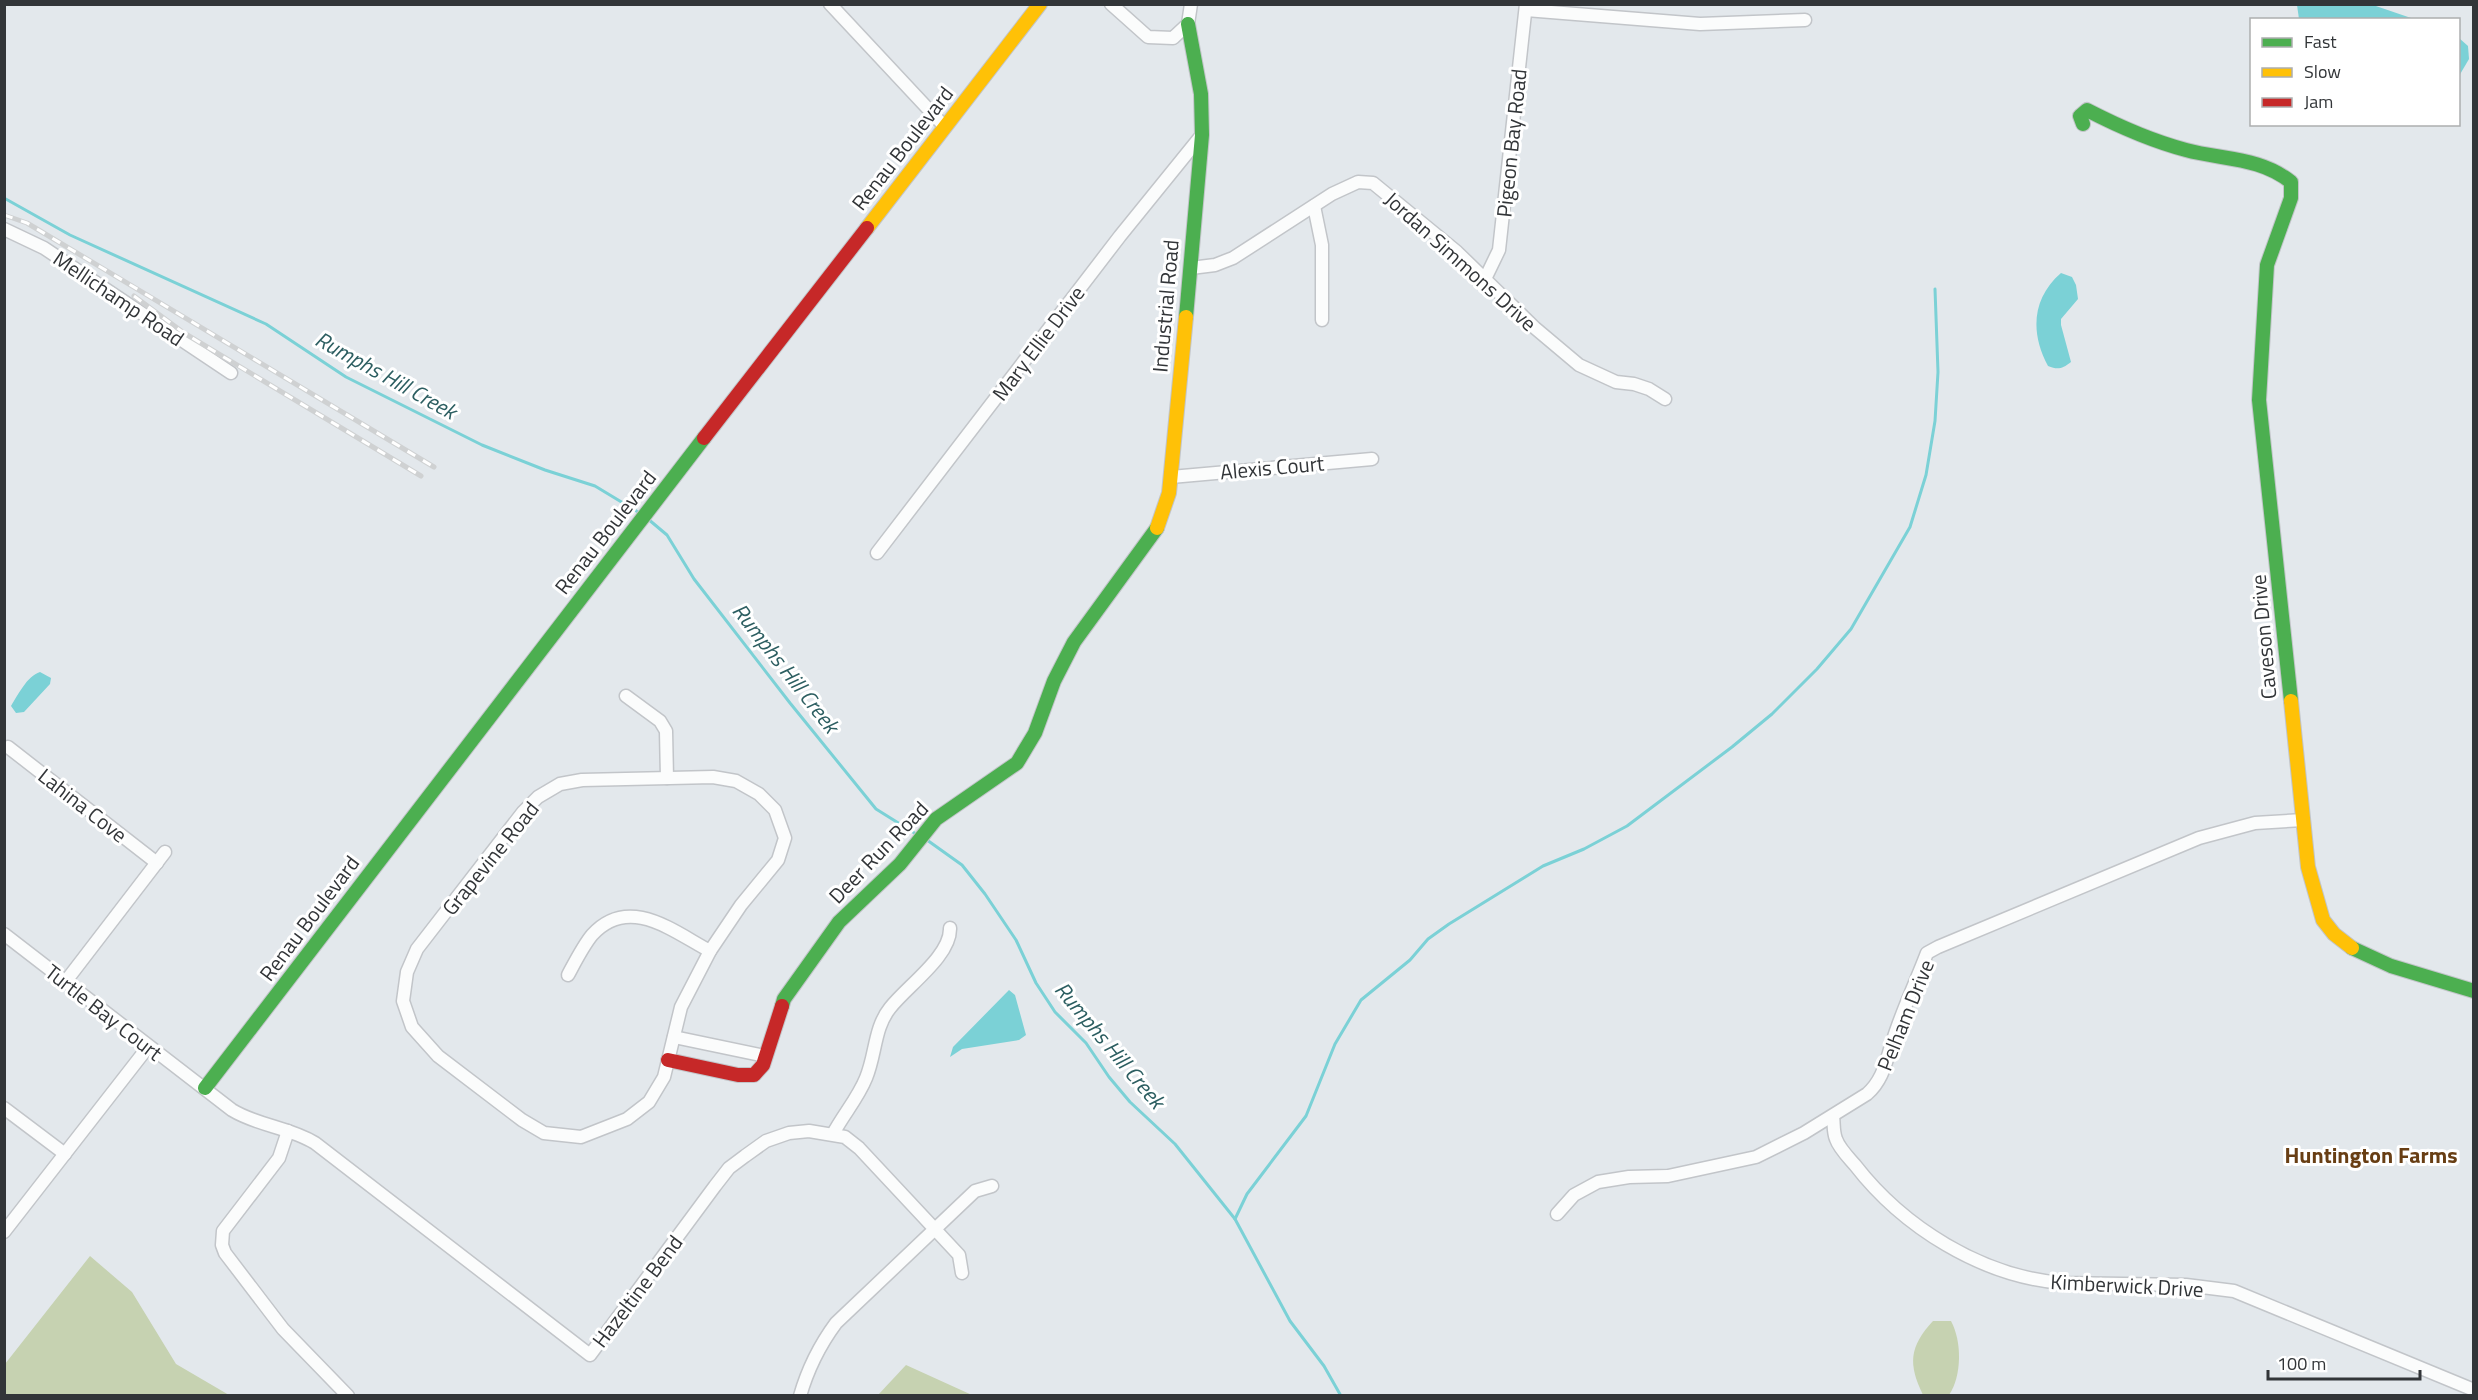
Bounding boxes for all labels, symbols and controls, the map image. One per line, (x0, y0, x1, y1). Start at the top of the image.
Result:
legend (2250, 18, 2460, 126)
text: Fast (2304, 28, 2337, 55)
text: Slow (2304, 58, 2341, 85)
street label: Pigeon Bay Road (1487, 67, 1535, 219)
street label: Renau Boulevard (843, 79, 961, 217)
text: Jam (2304, 88, 2333, 115)
street label: Jordan Simmons Drive (1378, 184, 1544, 338)
street label: Industrial Road (1143, 238, 1187, 374)
street label: Mellichamp Road (47, 242, 191, 354)
street label: Mary Ellie Drive (984, 279, 1092, 407)
water label: Rumphs Hill Creek (309, 322, 465, 429)
street label: Alexis Court (1219, 446, 1326, 487)
street label: Renau Boulevard (546, 463, 664, 601)
street label: Caveson Drive (2242, 573, 2284, 701)
water label: Rumphs Hill Creek (724, 596, 849, 742)
street label: Lahina Cove (32, 760, 134, 850)
street label: Deer Run Road (821, 793, 935, 911)
street label: Grapevine Road (434, 794, 546, 922)
street label: Renau Boulevard (251, 848, 367, 988)
street label: Pelham Drive (1868, 954, 1942, 1076)
street label: Turtle Bay Court (38, 956, 170, 1068)
water label: Rumphs Hill Creek (1046, 974, 1175, 1118)
district label: Huntington Farms (2284, 1138, 2458, 1172)
street label: Hazeltine Bend (584, 1228, 690, 1354)
street label: Kimberwick Drive (2050, 1265, 2204, 1305)
scale bar (2268, 1343, 2420, 1381)
text: 100 m (2277, 1350, 2326, 1377)

